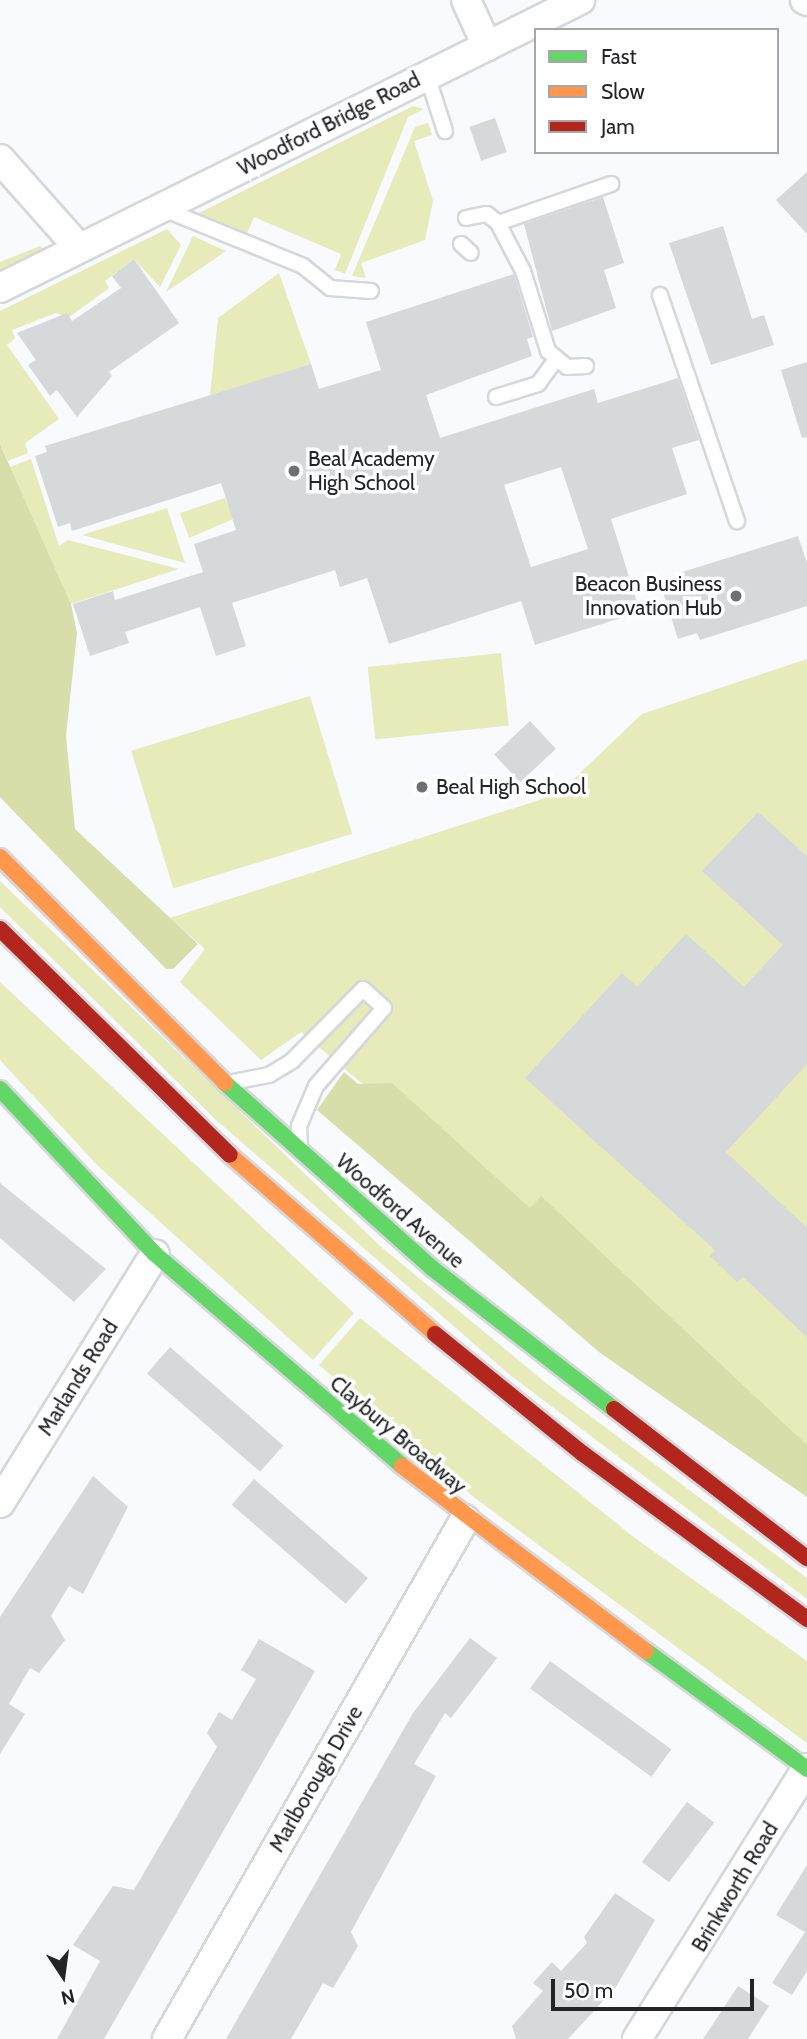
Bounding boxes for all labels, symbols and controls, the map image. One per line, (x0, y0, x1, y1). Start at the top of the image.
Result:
legend (534, 28, 779, 154)
text: Fast (601, 44, 637, 69)
street label: Woodford Bridge Road (234, 67, 424, 181)
text: Slow (601, 79, 645, 104)
text: Jam (601, 114, 635, 139)
place label: Beal Academy High School (308, 446, 435, 496)
marker: Beal Academy High School (286, 463, 302, 479)
place label: Beacon Business Innovation Hub (575, 571, 722, 621)
marker: Beacon Business Innovation Hub (728, 588, 744, 604)
place label: Beal High School (436, 774, 586, 800)
marker: Beal High School (414, 779, 430, 795)
street label: Woodford Avenue (331, 1149, 469, 1273)
street label: Marlands Road (33, 1316, 123, 1440)
street label: Claybury Broadway (325, 1371, 471, 1499)
street label: Marlborough Drive (264, 1702, 368, 1856)
street label: Brinkworth Road (686, 1818, 784, 1956)
north arrow (28, 1941, 98, 2011)
scale bar (555, 1966, 758, 2010)
text: 50 m (564, 1978, 613, 2003)
text: N (59, 1984, 77, 2010)

